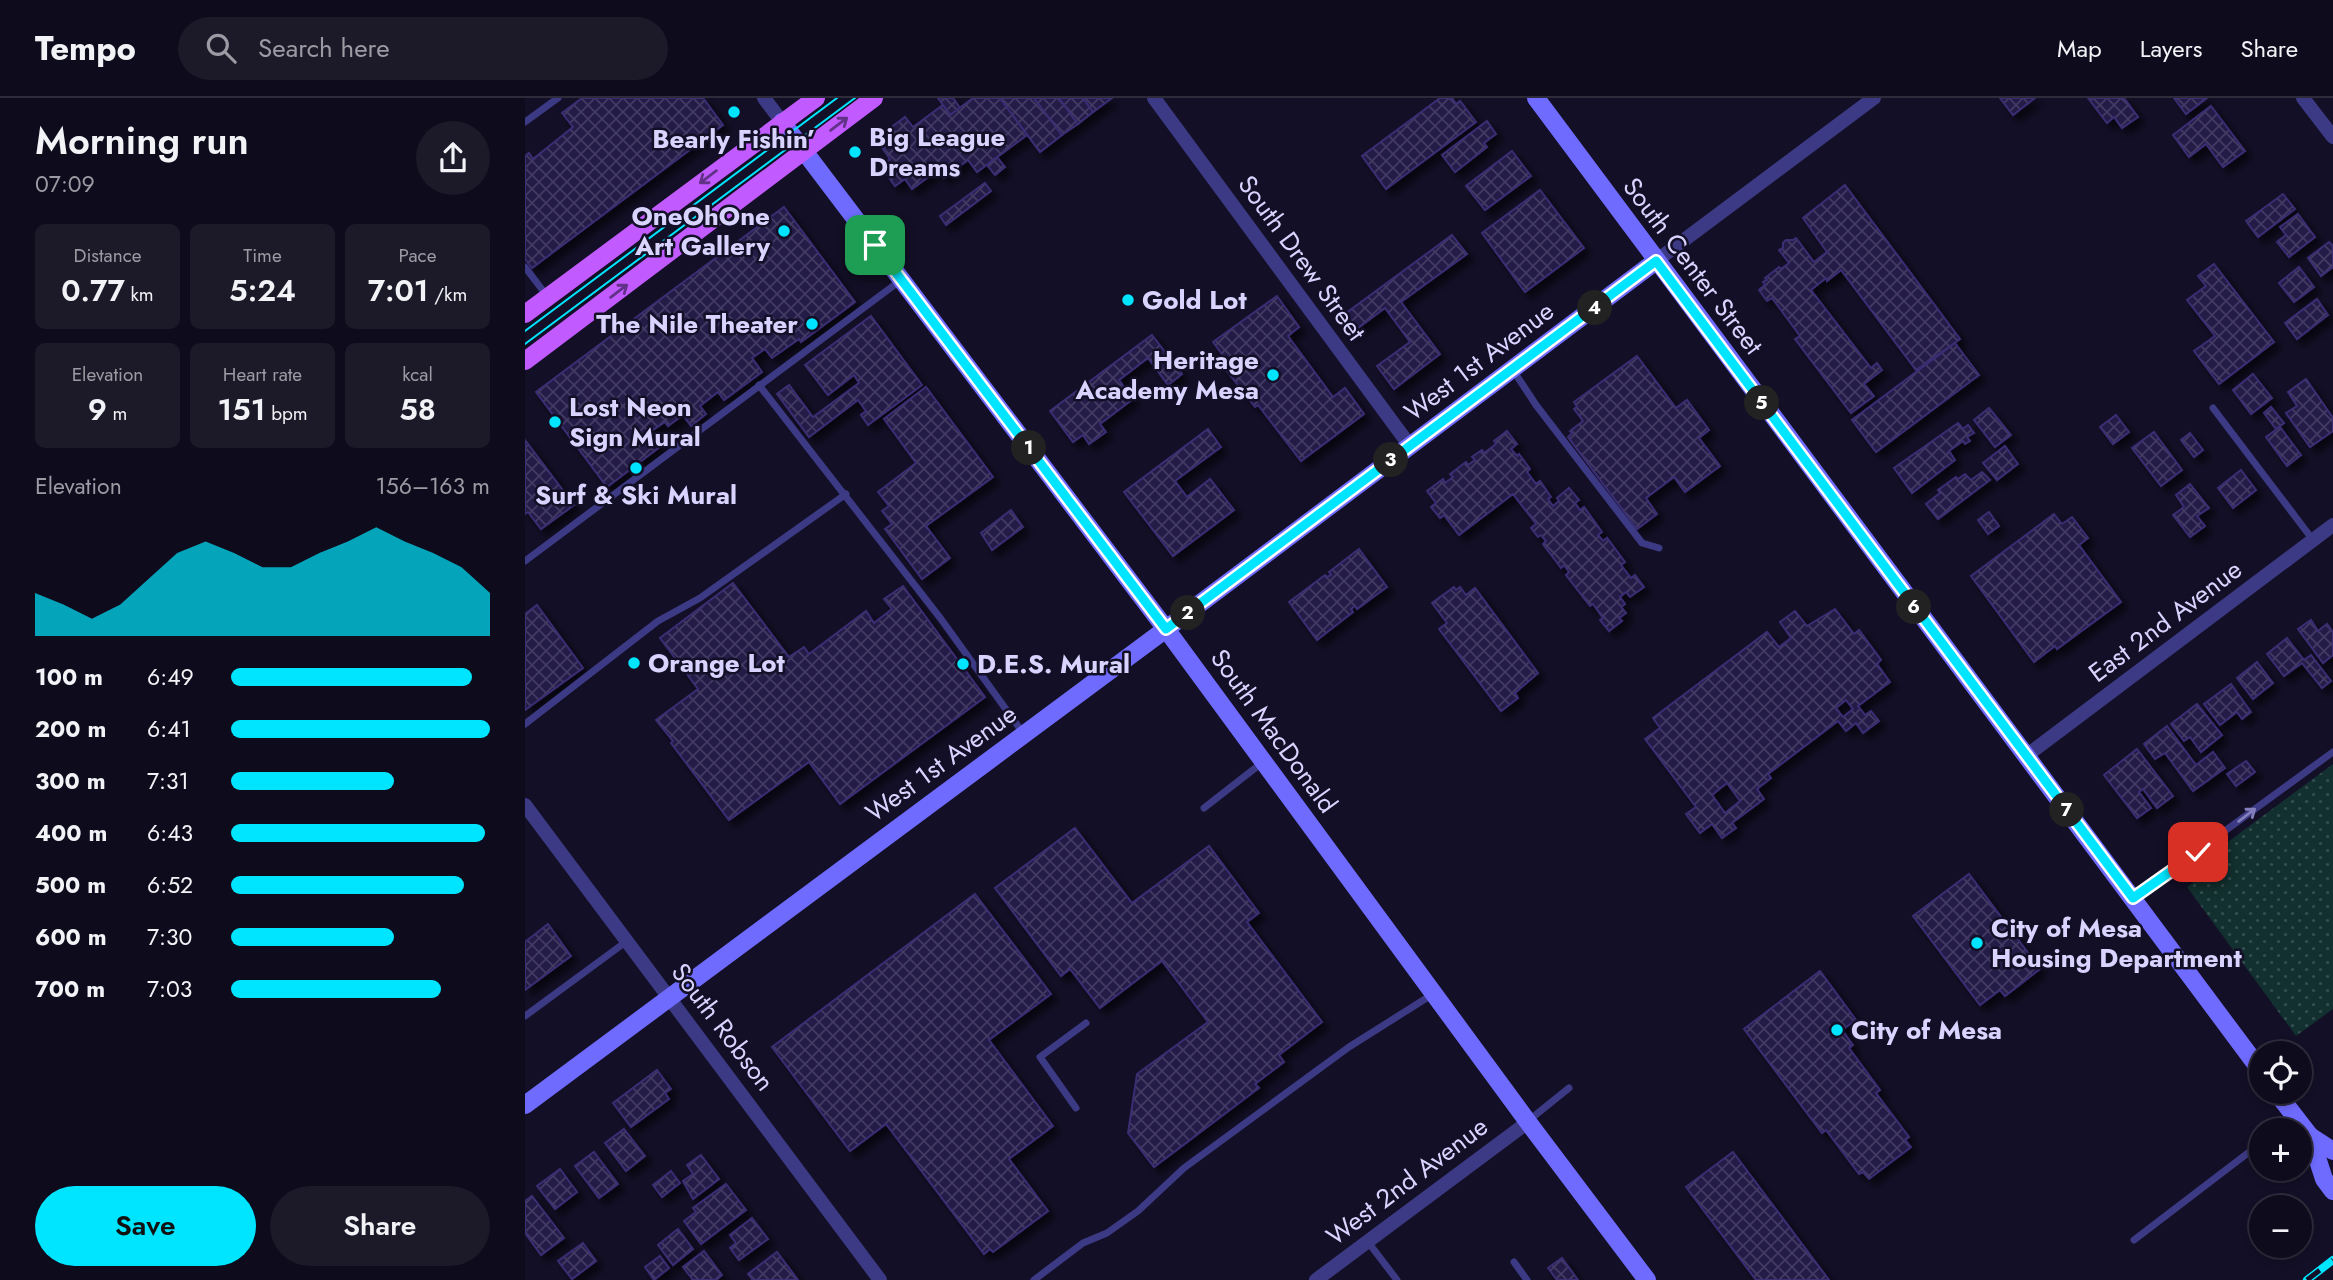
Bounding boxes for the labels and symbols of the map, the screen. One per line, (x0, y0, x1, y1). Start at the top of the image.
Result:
marker: Bearly Fishin’ (726, 104, 742, 120)
one-way arrow (829, 117, 848, 131)
place label: Big League Dreams (869, 118, 1006, 186)
place label: Bearly Fishin’ (652, 120, 816, 158)
marker: Big League Dreams (847, 144, 863, 160)
street label: South Drew Street (1229, 167, 1376, 349)
street label: South Center Street (1614, 169, 1773, 363)
one-way arrow (699, 170, 718, 185)
place label: OneOhOne Art Gallery (631, 197, 770, 265)
pin (845, 215, 905, 275)
marker: OneOhOne Art Gallery (776, 223, 792, 239)
place label: Gold Lot (1142, 281, 1247, 319)
one-way arrow (609, 284, 628, 299)
pin: 4 (1577, 290, 1613, 326)
marker: Gold Lot (1120, 292, 1136, 308)
street label: West 1st Avenue (1396, 292, 1562, 430)
place label: The Nile Theater (596, 305, 798, 343)
marker: The Nile Theater (804, 316, 820, 332)
place label: Heritage Academy Mesa (1075, 341, 1259, 409)
marker: Heritage Academy Mesa (1265, 367, 1281, 383)
pin: 5 (1745, 386, 1779, 420)
place label: Lost Neon Sign Mural (569, 388, 701, 456)
marker: Lost Neon Sign Mural (547, 414, 563, 430)
pin: 1 (1011, 430, 1047, 466)
pin: 3 (1373, 442, 1409, 478)
marker: Surf & Ski Mural (628, 460, 644, 476)
place label: Surf & Ski Mural (535, 476, 737, 514)
street label: East 2nd Avenue (2080, 551, 2250, 691)
pin: 6 (1897, 589, 1931, 624)
pin: 2 (1171, 596, 1205, 630)
street label: South MacDonald (1201, 641, 1347, 821)
place label: Orange Lot (648, 644, 786, 682)
place label: D.E.S. Mural (977, 645, 1130, 683)
marker: Orange Lot (626, 655, 642, 671)
marker: D.E.S. Mural (955, 656, 971, 672)
street label: West 1st Avenue (858, 695, 1024, 831)
pin: 7 (2049, 792, 2085, 828)
one-way arrow (2238, 808, 2257, 823)
pin (2168, 822, 2228, 882)
place label: City of Mesa Housing Department (1991, 909, 2243, 977)
marker: City of Mesa Housing Department (1969, 935, 1985, 951)
street label: South Robson (662, 955, 784, 1099)
place label: City of Mesa (1851, 1011, 2002, 1049)
marker: City of Mesa (1829, 1022, 1845, 1038)
street label: West 2nd Avenue (1318, 1108, 1496, 1254)

